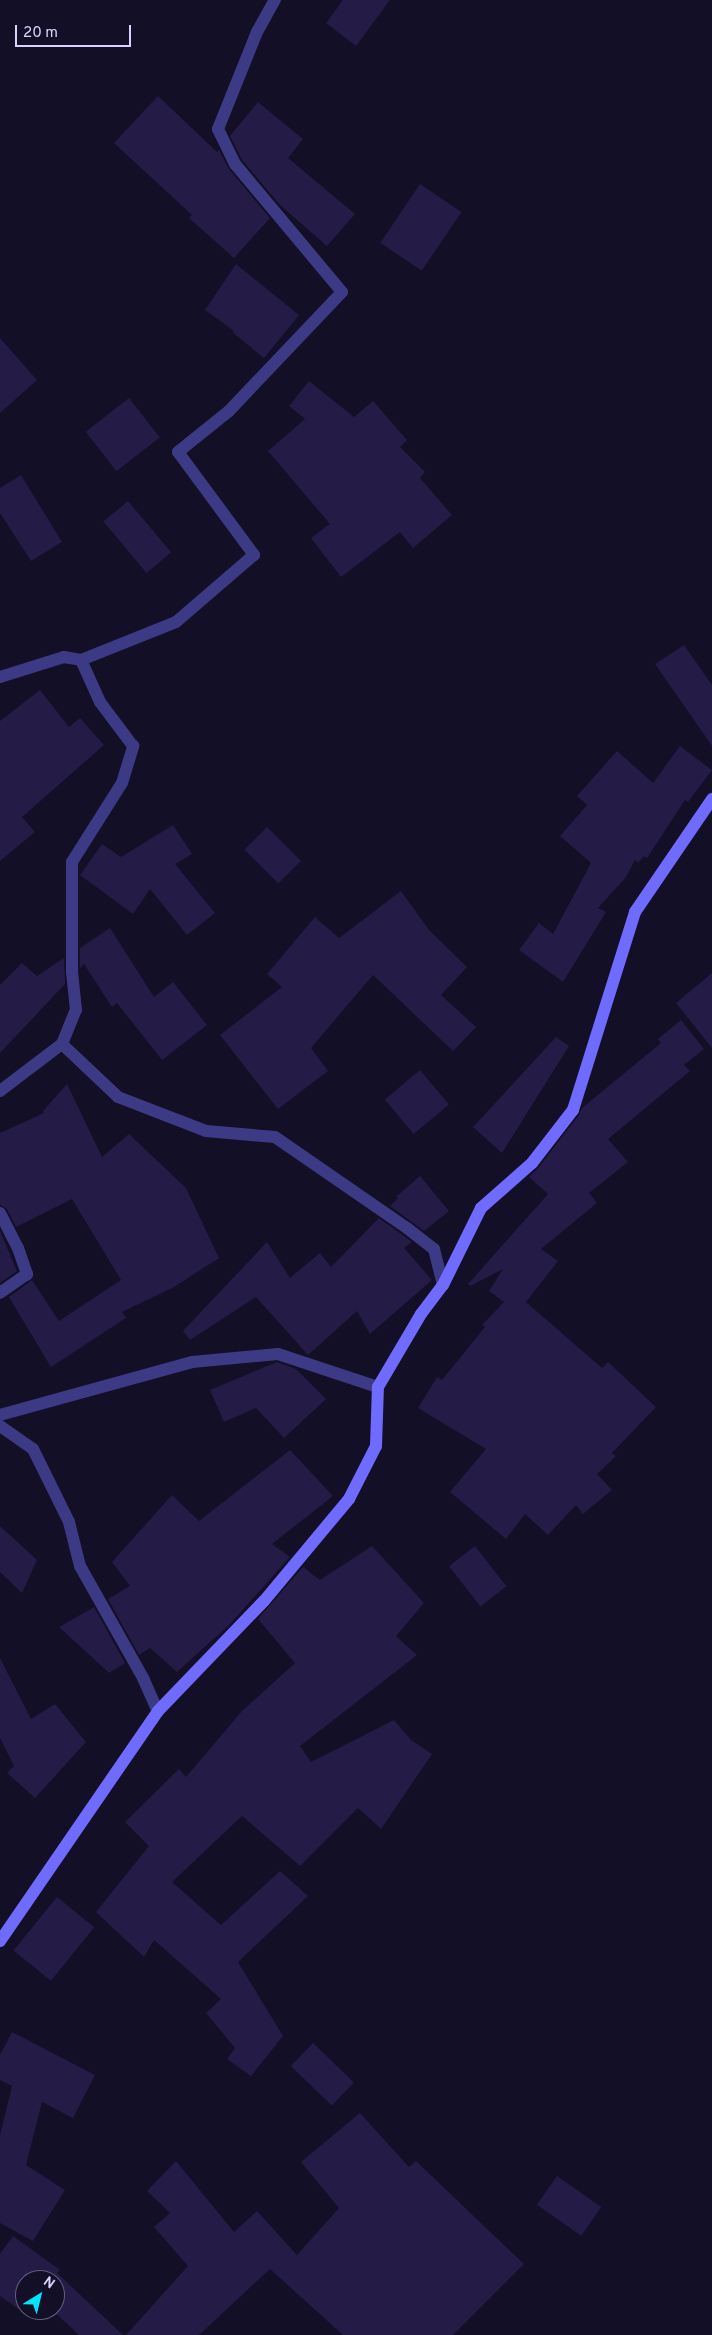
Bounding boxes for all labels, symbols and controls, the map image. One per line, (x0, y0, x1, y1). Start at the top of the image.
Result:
scale bar (18, 15, 134, 47)
text: 20 m (23, 24, 58, 43)
north arrow (15, 2270, 65, 2320)
text: N (39, 2273, 58, 2293)

